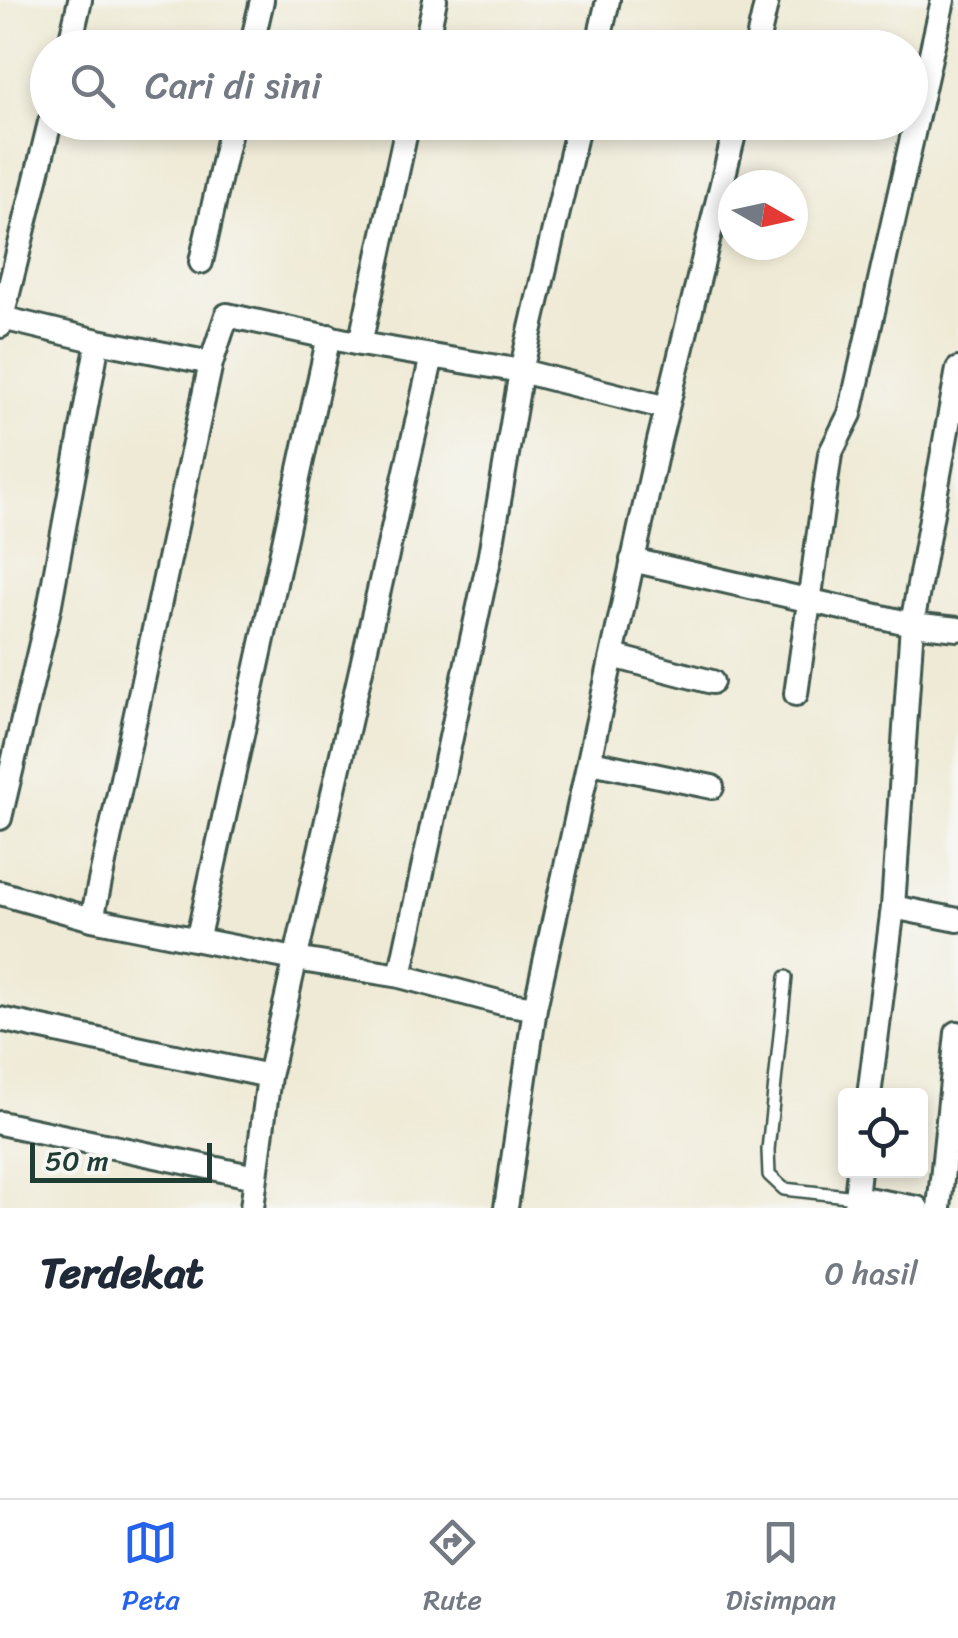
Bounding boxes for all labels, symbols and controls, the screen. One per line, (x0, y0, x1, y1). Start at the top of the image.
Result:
search box (30, 30, 928, 140)
text: Cari di sini (145, 52, 321, 119)
icon: search (65, 58, 120, 113)
north arrow (718, 170, 808, 260)
map controls (838, 1088, 928, 1178)
button: locate (838, 1088, 928, 1178)
text: 50 m (45, 1136, 109, 1185)
scale bar (30, 1138, 212, 1182)
text: Terdekat (40, 1236, 204, 1310)
text: 0 hasil (824, 1245, 918, 1302)
tab: Peta (122, 1515, 180, 1624)
tab: Rute (423, 1515, 482, 1624)
tab: Disimpan (726, 1515, 836, 1624)

